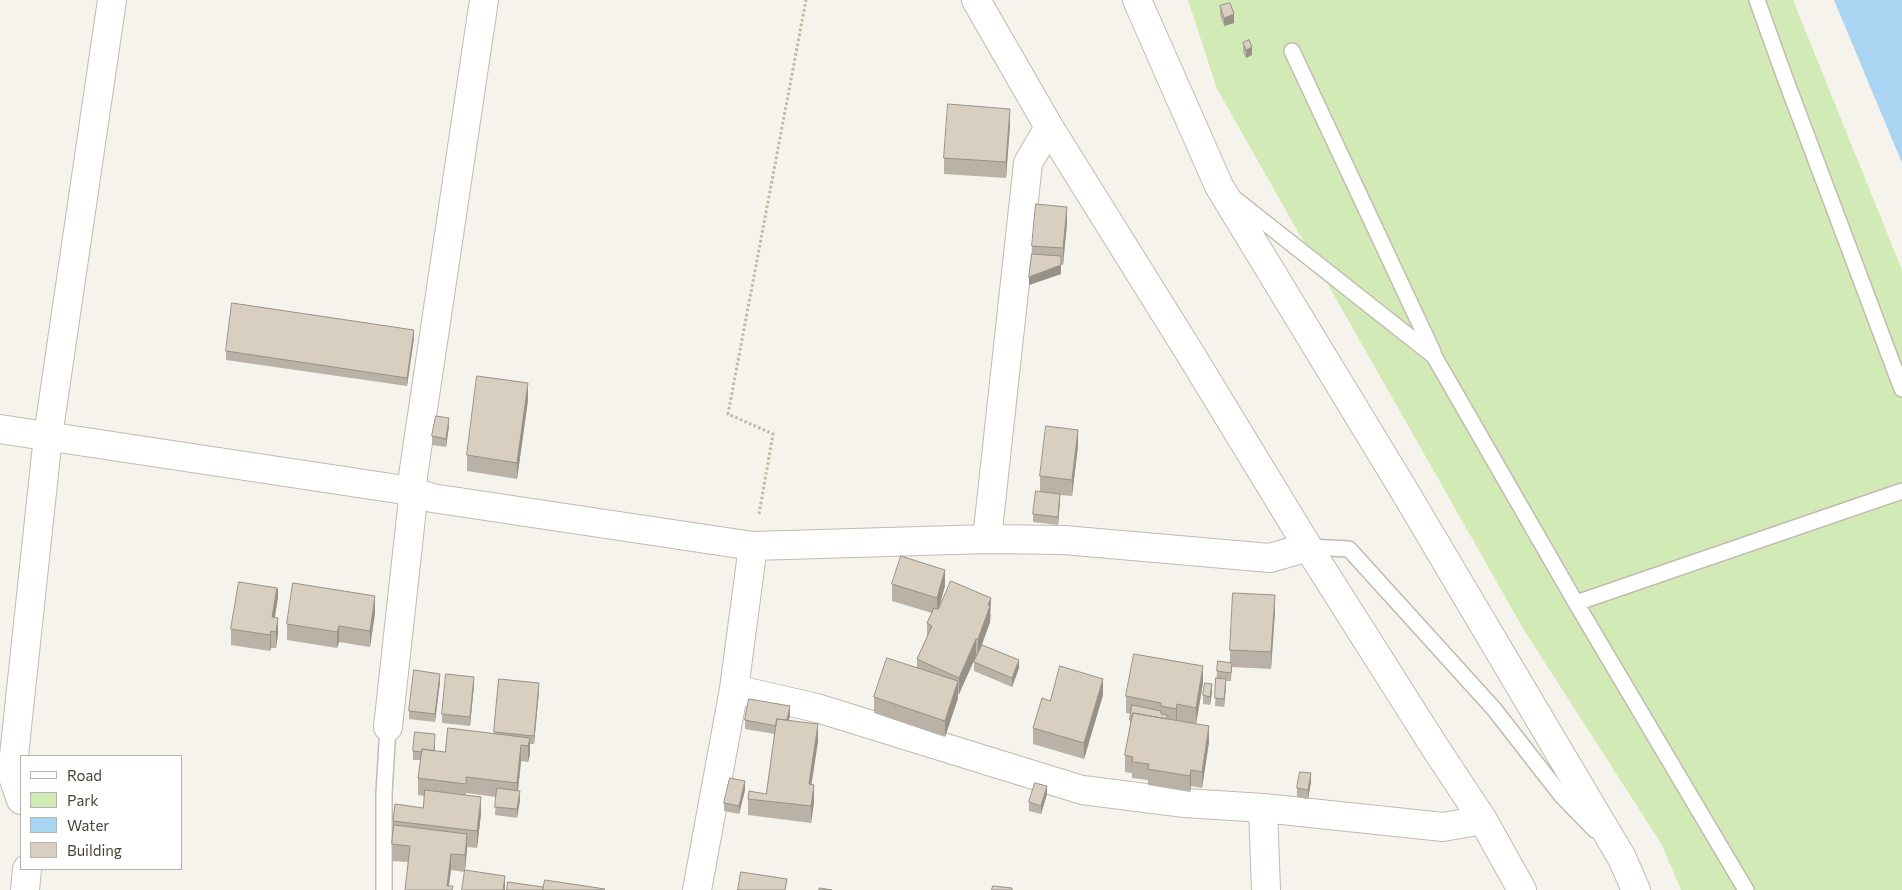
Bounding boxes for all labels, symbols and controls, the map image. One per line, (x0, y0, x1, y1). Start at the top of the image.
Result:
legend (20, 755, 182, 870)
text: Road (67, 766, 102, 784)
text: Park (67, 791, 98, 809)
text: Water (67, 816, 109, 834)
text: Building (67, 841, 122, 859)

